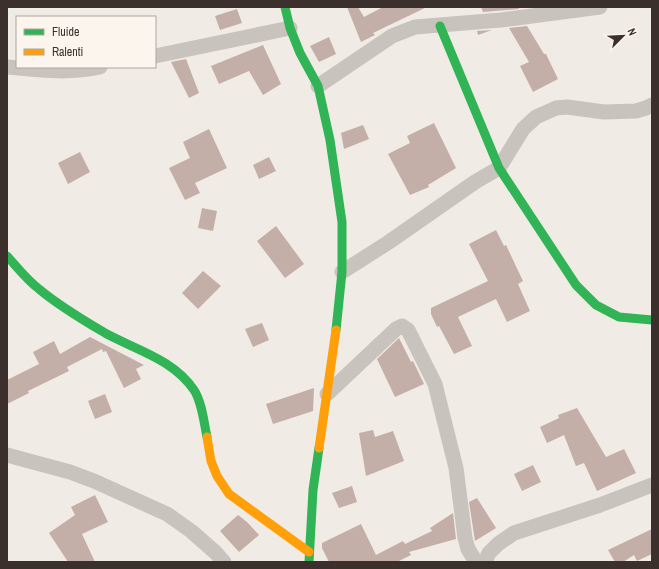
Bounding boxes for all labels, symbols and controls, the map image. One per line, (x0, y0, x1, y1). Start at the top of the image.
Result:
legend (16, 16, 156, 68)
north arrow (603, 16, 643, 56)
text: Fluide (52, 24, 79, 40)
text: N (624, 26, 640, 38)
text: Ralenti (52, 44, 83, 60)

